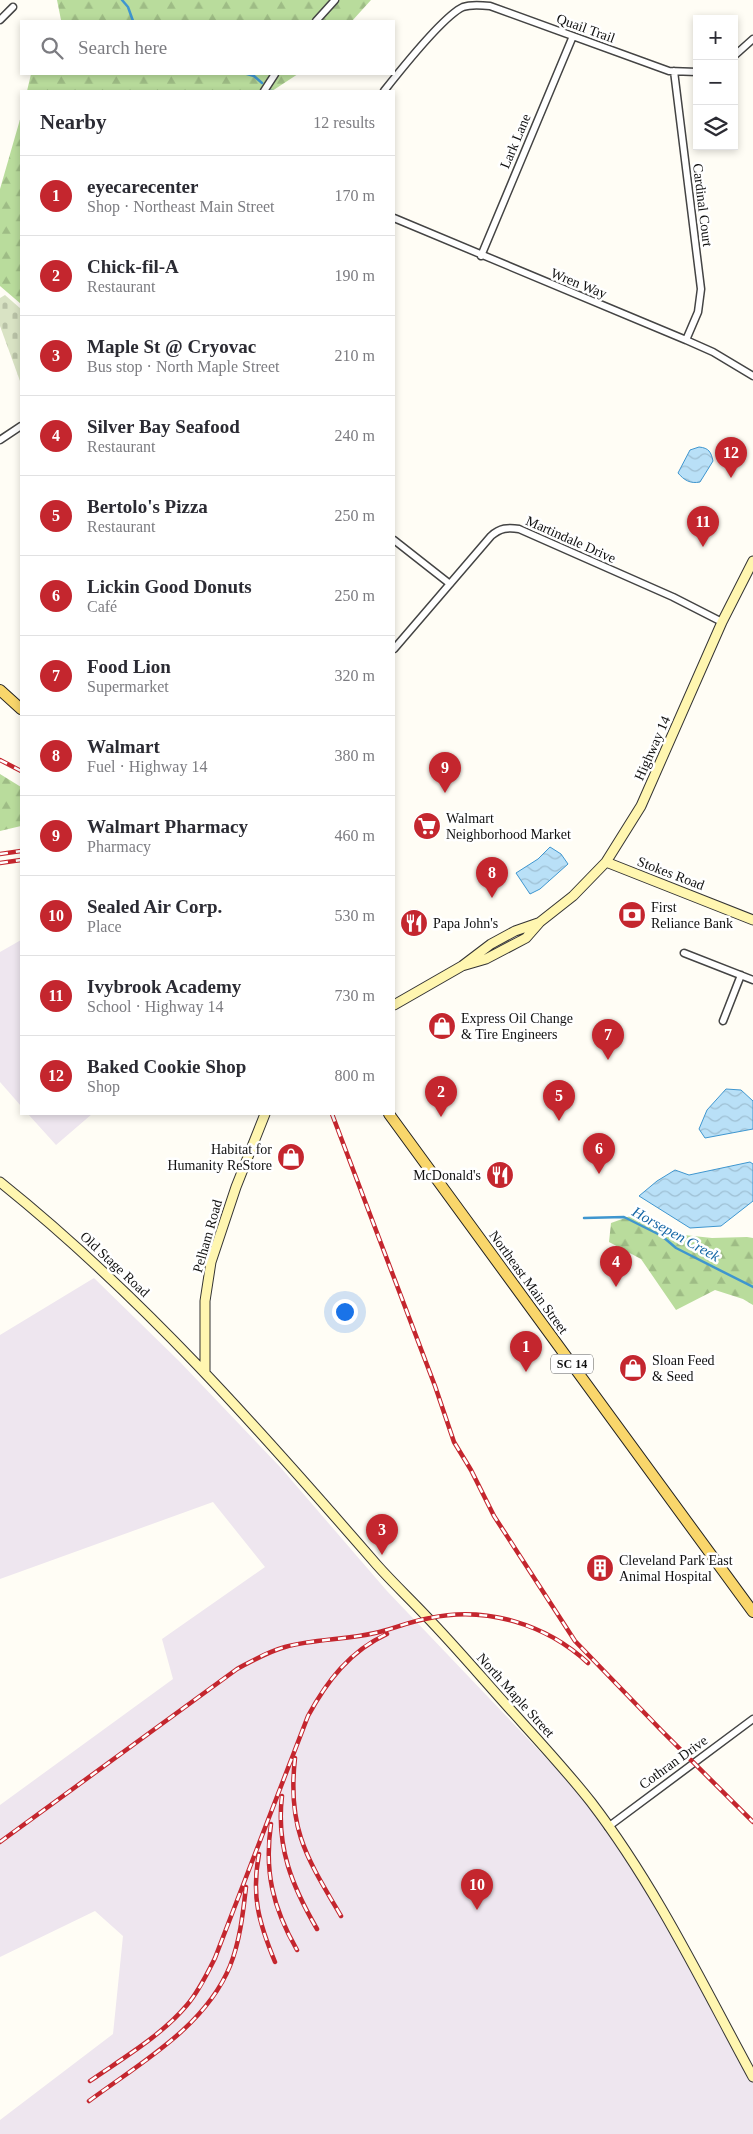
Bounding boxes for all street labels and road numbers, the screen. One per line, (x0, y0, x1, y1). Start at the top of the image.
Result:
street label: Quail Trail (555, 11, 617, 46)
street label: Lark Lane (497, 112, 534, 171)
street label: Cardinal Court (690, 163, 715, 248)
street label: Wren Way (549, 265, 609, 301)
street label: Martindale Drive (524, 513, 618, 566)
street label: Highway 14 (632, 714, 673, 783)
street label: Stokes Road (635, 854, 706, 893)
street label: Pelham Road (190, 1198, 225, 1274)
street label: Northeast Main Street (486, 1228, 571, 1337)
street label: Old Stage Road (77, 1229, 152, 1300)
road number: SC 14 (551, 1355, 593, 1374)
street label: North Maple Street (474, 1650, 557, 1741)
street label: Cothran Drive (636, 1733, 710, 1792)

